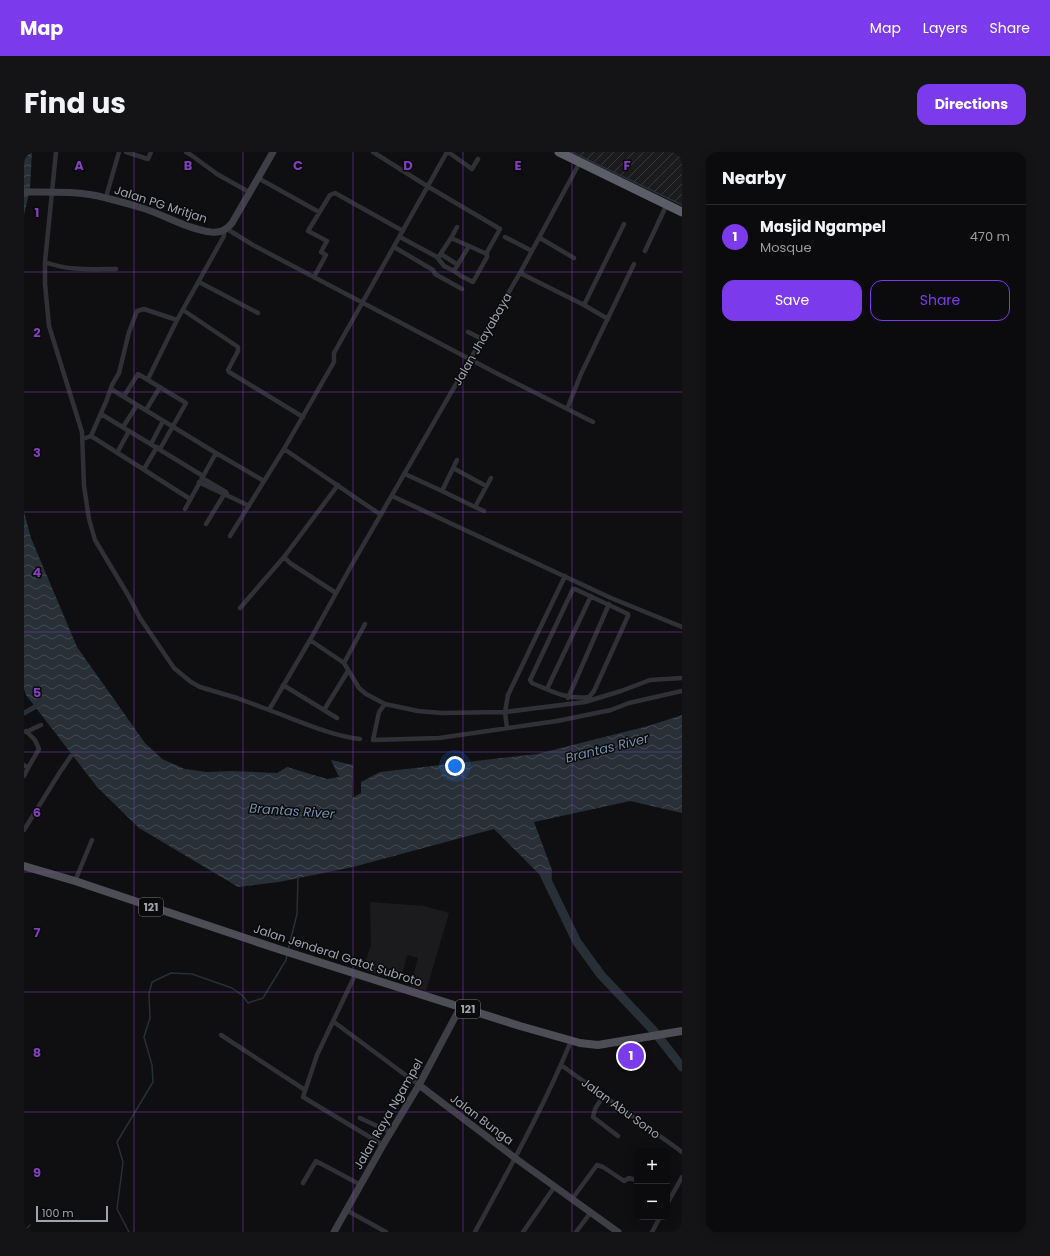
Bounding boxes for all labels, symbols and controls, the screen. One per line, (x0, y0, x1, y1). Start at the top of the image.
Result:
text: Map (20, 15, 63, 42)
text: Map (870, 18, 901, 38)
text: Layers (923, 18, 967, 38)
text: Share (989, 18, 1030, 38)
text: Find us (24, 84, 126, 123)
button: Directions (917, 84, 1026, 125)
text: A (74, 156, 84, 175)
text: B (184, 156, 193, 175)
text: C (293, 156, 303, 175)
text: D (403, 156, 413, 175)
text: E (514, 156, 522, 175)
text: F (623, 156, 631, 175)
text: Nearby (722, 166, 786, 190)
street label: Jalan PG Mritjan (112, 181, 210, 227)
text: 1 (35, 203, 39, 222)
text: Masjid Ngampel (760, 216, 886, 237)
text: 1 (733, 227, 737, 246)
text: 470 m (970, 227, 1010, 246)
text: Mosque (760, 238, 811, 257)
button: Save (722, 280, 862, 321)
button: Share (870, 280, 1010, 321)
street label: Jalan Jhayabaya (449, 289, 515, 389)
text: 2 (33, 323, 41, 342)
text: 3 (33, 443, 41, 462)
text: 4 (33, 563, 42, 582)
text: 5 (33, 683, 41, 702)
water label: Brantas River (563, 728, 652, 768)
your location (445, 756, 465, 776)
water label: Brantas River (249, 799, 336, 824)
text: 6 (33, 803, 41, 822)
road number: 121 (139, 898, 163, 916)
street label: Jalan Jenderal Gatot Subroto (252, 920, 425, 990)
text: 7 (34, 923, 41, 942)
road number: 121 (456, 1000, 480, 1018)
pin: 1 (618, 1041, 644, 1071)
text: 8 (33, 1043, 41, 1062)
street label: Jalan Raya Ngampel (349, 1055, 427, 1173)
street label: Jalan Abu Sono (578, 1074, 664, 1143)
street label: Jalan Bunga (447, 1090, 517, 1148)
map controls (634, 1148, 670, 1220)
button: + (634, 1148, 670, 1184)
text: 9 (33, 1163, 41, 1182)
button: − (634, 1184, 670, 1220)
scale bar (36, 1204, 108, 1223)
text: 100 m (42, 1205, 74, 1221)

